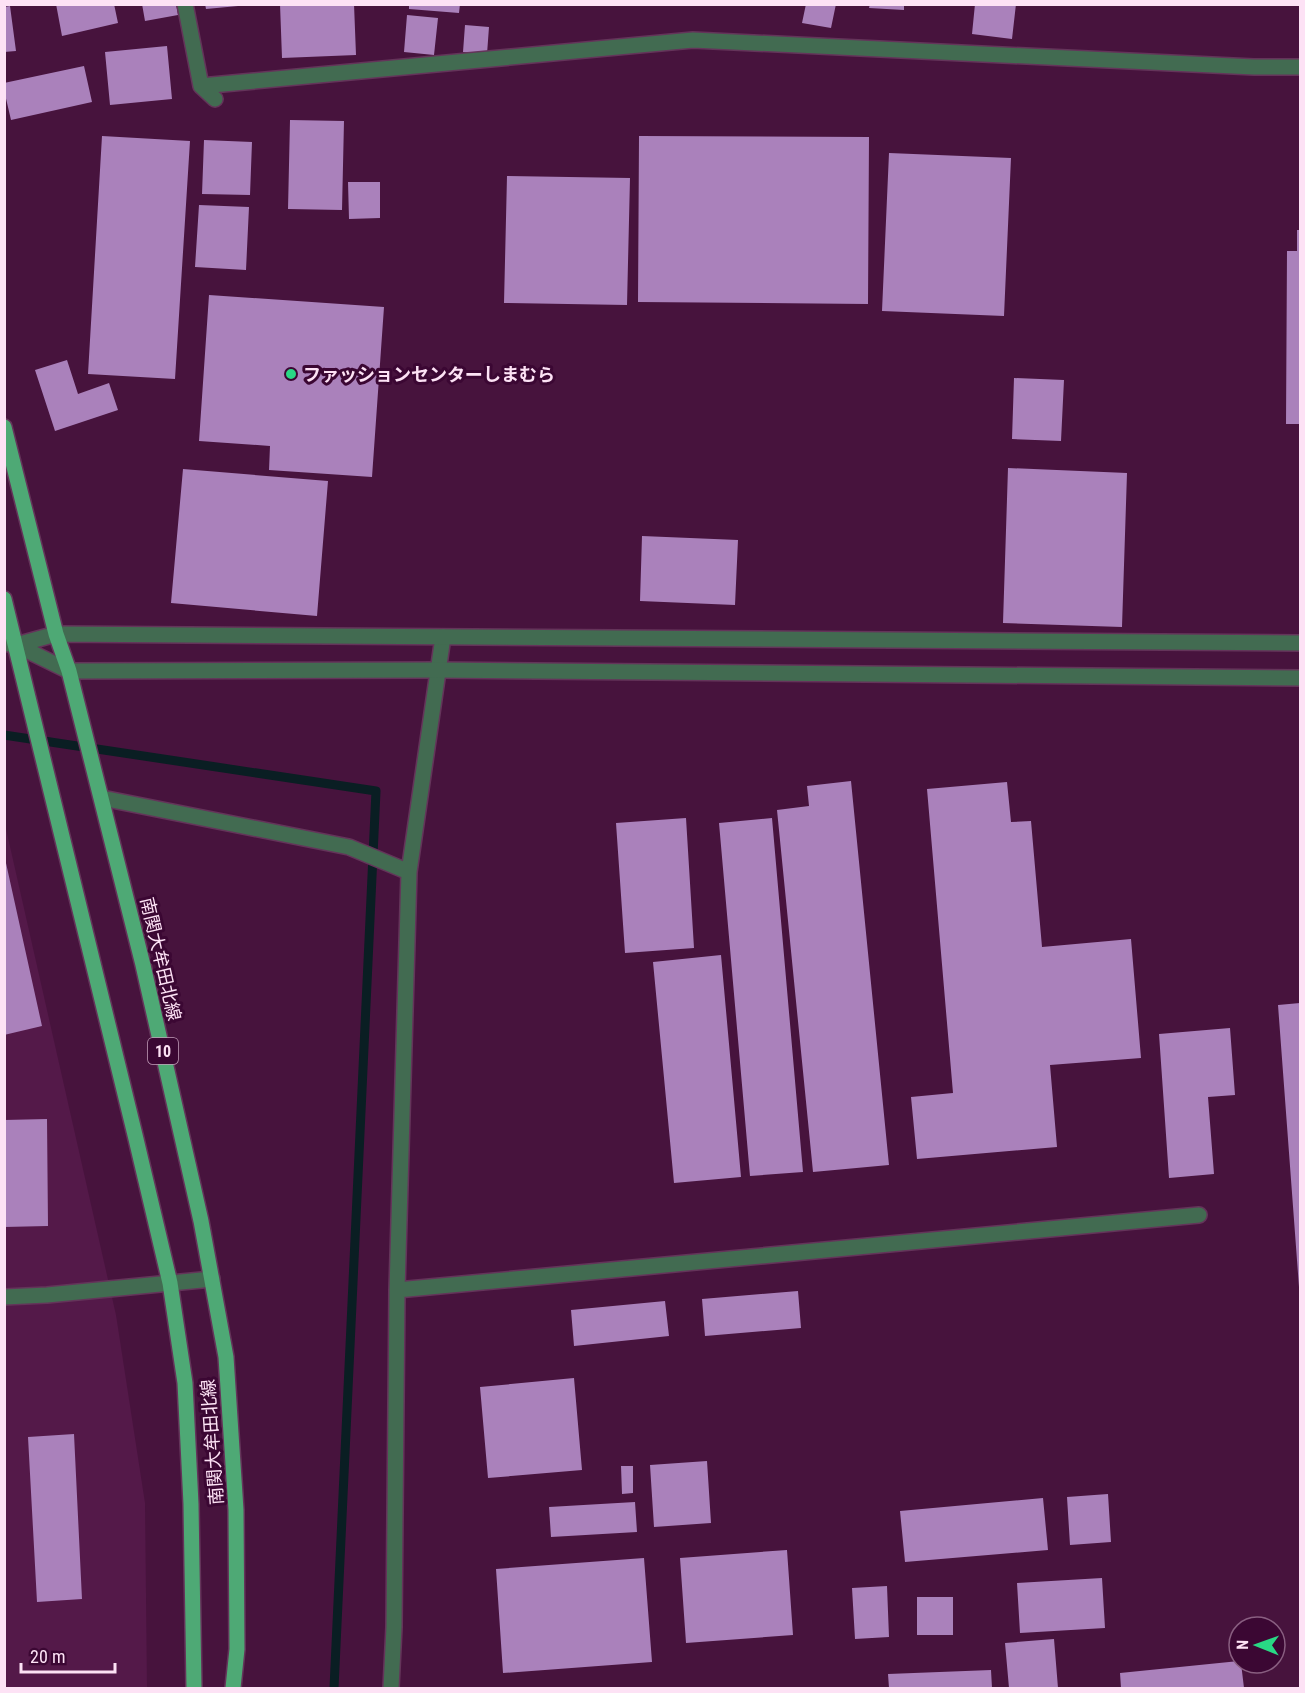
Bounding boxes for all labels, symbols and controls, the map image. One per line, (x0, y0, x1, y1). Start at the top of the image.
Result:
place label: ファッションセンターしまむら (303, 364, 555, 385)
marker: ファッションセンターしまむら (284, 367, 298, 381)
street label: 南関大牟田北線 (137, 895, 185, 1023)
road number: 10 (148, 1038, 178, 1064)
street label: 南関大牟田北線 (197, 1378, 227, 1506)
north arrow (1227, 1615, 1287, 1675)
scale bar (21, 1636, 116, 1674)
text: N (1233, 1640, 1252, 1650)
text: 20 m (30, 1646, 65, 1667)

